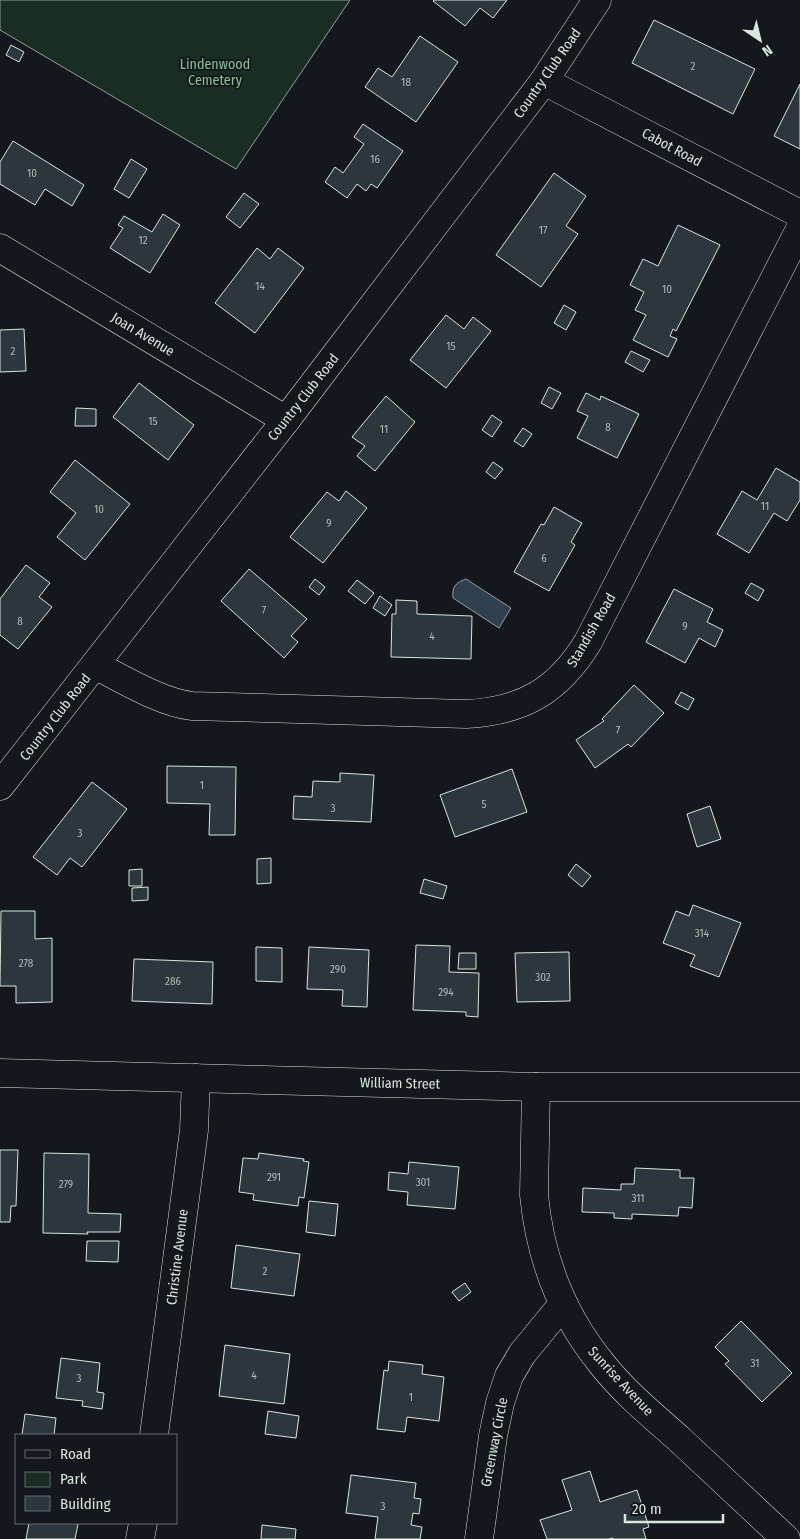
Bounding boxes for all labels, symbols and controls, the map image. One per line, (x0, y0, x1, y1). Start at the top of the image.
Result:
north arrow (735, 15, 785, 65)
street label: Country Club Road (510, 25, 585, 121)
text: N (759, 41, 775, 60)
park label: Lindenwood Cemetery (180, 56, 250, 89)
house number: 2 (691, 60, 696, 73)
house number: 18 (401, 76, 411, 89)
street label: Cabot Road (639, 125, 705, 170)
house number: 16 (370, 153, 380, 166)
house number: 10 (27, 167, 37, 180)
house number: 17 (539, 224, 548, 237)
house number: 12 (138, 234, 148, 247)
house number: 14 (255, 280, 265, 293)
house number: 10 (662, 283, 672, 296)
street label: Joan Avenue (108, 309, 177, 360)
house number: 15 (446, 340, 456, 353)
house number: 2 (11, 345, 16, 358)
street label: Country Club Road (264, 350, 343, 444)
house number: 15 (148, 415, 158, 428)
house number: 8 (605, 421, 611, 434)
house number: 11 (380, 423, 388, 436)
house number: 11 (761, 500, 769, 513)
house number: 10 (94, 503, 104, 516)
house number: 9 (326, 517, 332, 530)
house number: 6 (541, 552, 547, 565)
street label: Standish Road (563, 590, 619, 670)
house number: 7 (262, 604, 267, 617)
house number: 8 (17, 615, 23, 628)
house number: 9 (682, 620, 688, 633)
house number: 4 (429, 630, 435, 643)
street label: Country Club Road (16, 670, 95, 764)
house number: 7 (616, 724, 621, 737)
house number: 1 (200, 779, 204, 792)
house number: 5 (481, 798, 487, 811)
house number: 3 (331, 802, 336, 815)
house number: 3 (78, 827, 83, 840)
house number: 314 (695, 927, 710, 940)
house number: 278 (19, 957, 34, 970)
house number: 290 (330, 963, 346, 976)
house number: 302 (535, 971, 551, 984)
house number: 286 (165, 975, 181, 988)
house number: 294 (438, 986, 454, 999)
street label: William Street (360, 1074, 441, 1093)
house number: 291 (267, 1171, 281, 1184)
house number: 301 (416, 1176, 430, 1189)
house number: 279 (59, 1178, 73, 1191)
house number: 311 (631, 1192, 645, 1205)
street label: Christine Avenue (163, 1208, 192, 1306)
house number: 2 (263, 1265, 268, 1278)
street label: Sunrise Avenue (584, 1343, 657, 1419)
house number: 31 (751, 1357, 760, 1370)
house number: 4 (251, 1369, 257, 1382)
house number: 3 (77, 1372, 82, 1385)
house number: 1 (409, 1391, 413, 1404)
street label: Greenway Circle (478, 1396, 511, 1488)
legend (15, 1434, 178, 1524)
text: Road (60, 1445, 91, 1463)
text: Park (60, 1470, 87, 1488)
scale bar (625, 1492, 722, 1524)
text: Building (60, 1495, 111, 1513)
house number: 3 (381, 1500, 386, 1513)
text: 20 m (632, 1500, 662, 1518)

